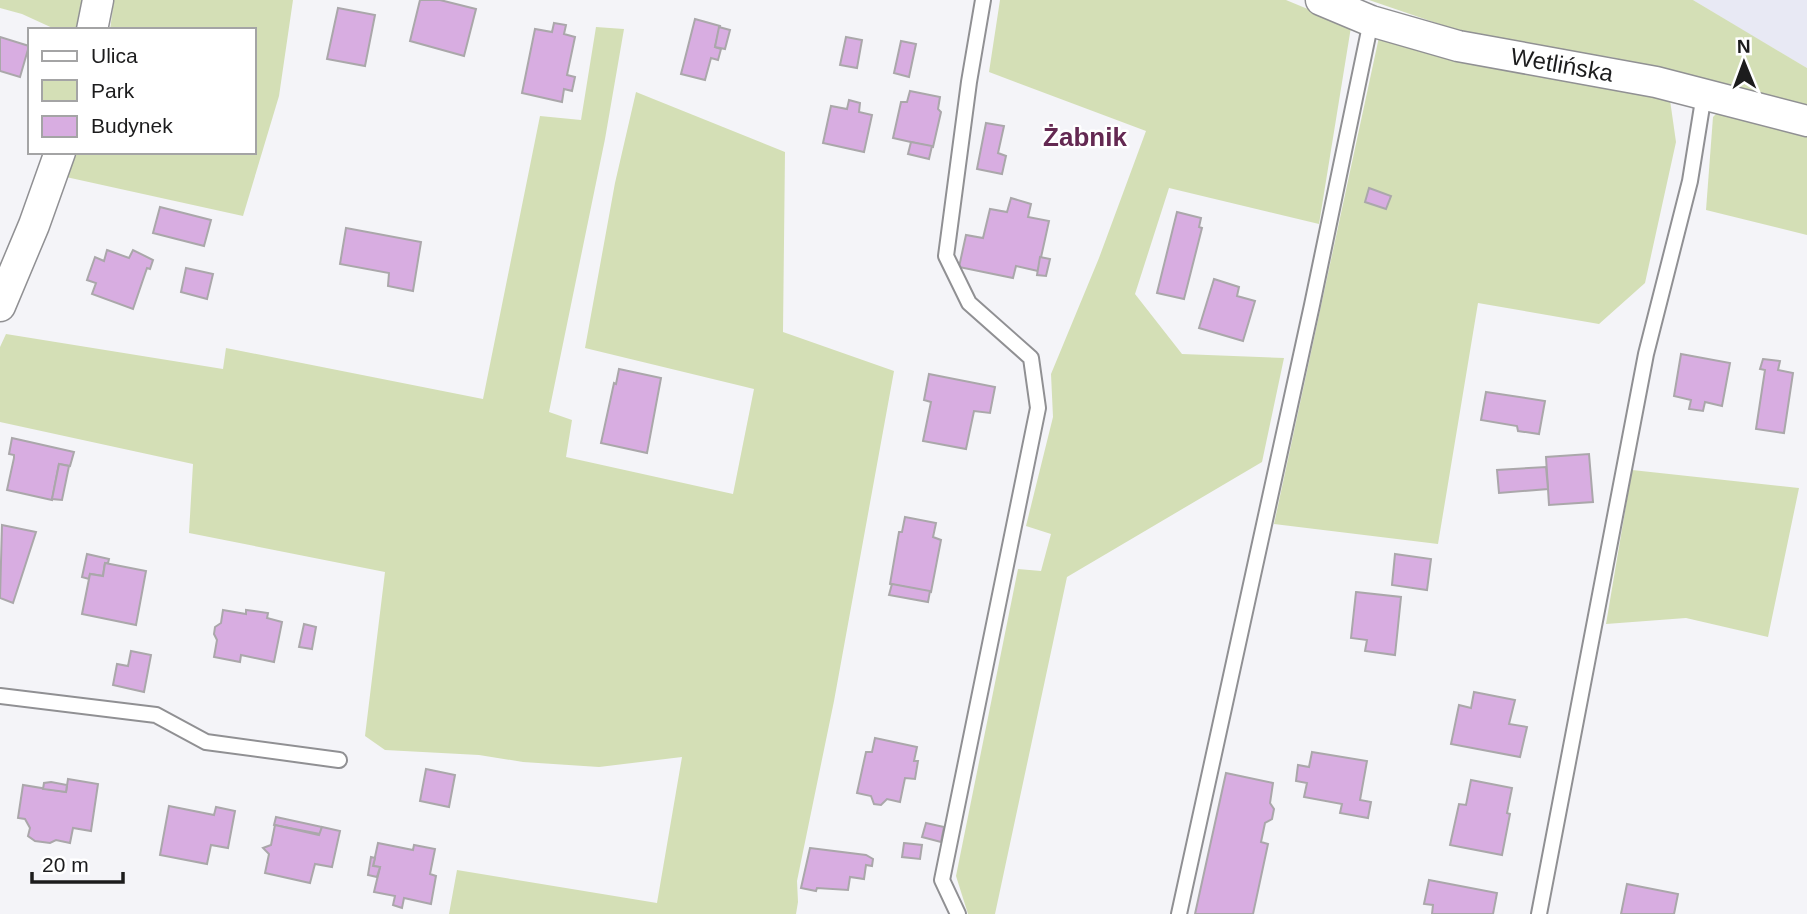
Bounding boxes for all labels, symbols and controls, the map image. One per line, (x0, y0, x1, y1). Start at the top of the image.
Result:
legend (28, 28, 256, 154)
north arrow (1709, 28, 1779, 98)
text: N (1737, 36, 1751, 57)
street label: Wetlińska (1509, 42, 1616, 87)
text: Ulica (91, 44, 138, 67)
text: Park (91, 79, 135, 102)
text: Budynek (91, 114, 173, 137)
district label: Żabnik (1043, 122, 1127, 152)
scale bar (32, 841, 122, 885)
text: 20 m (42, 853, 89, 876)

